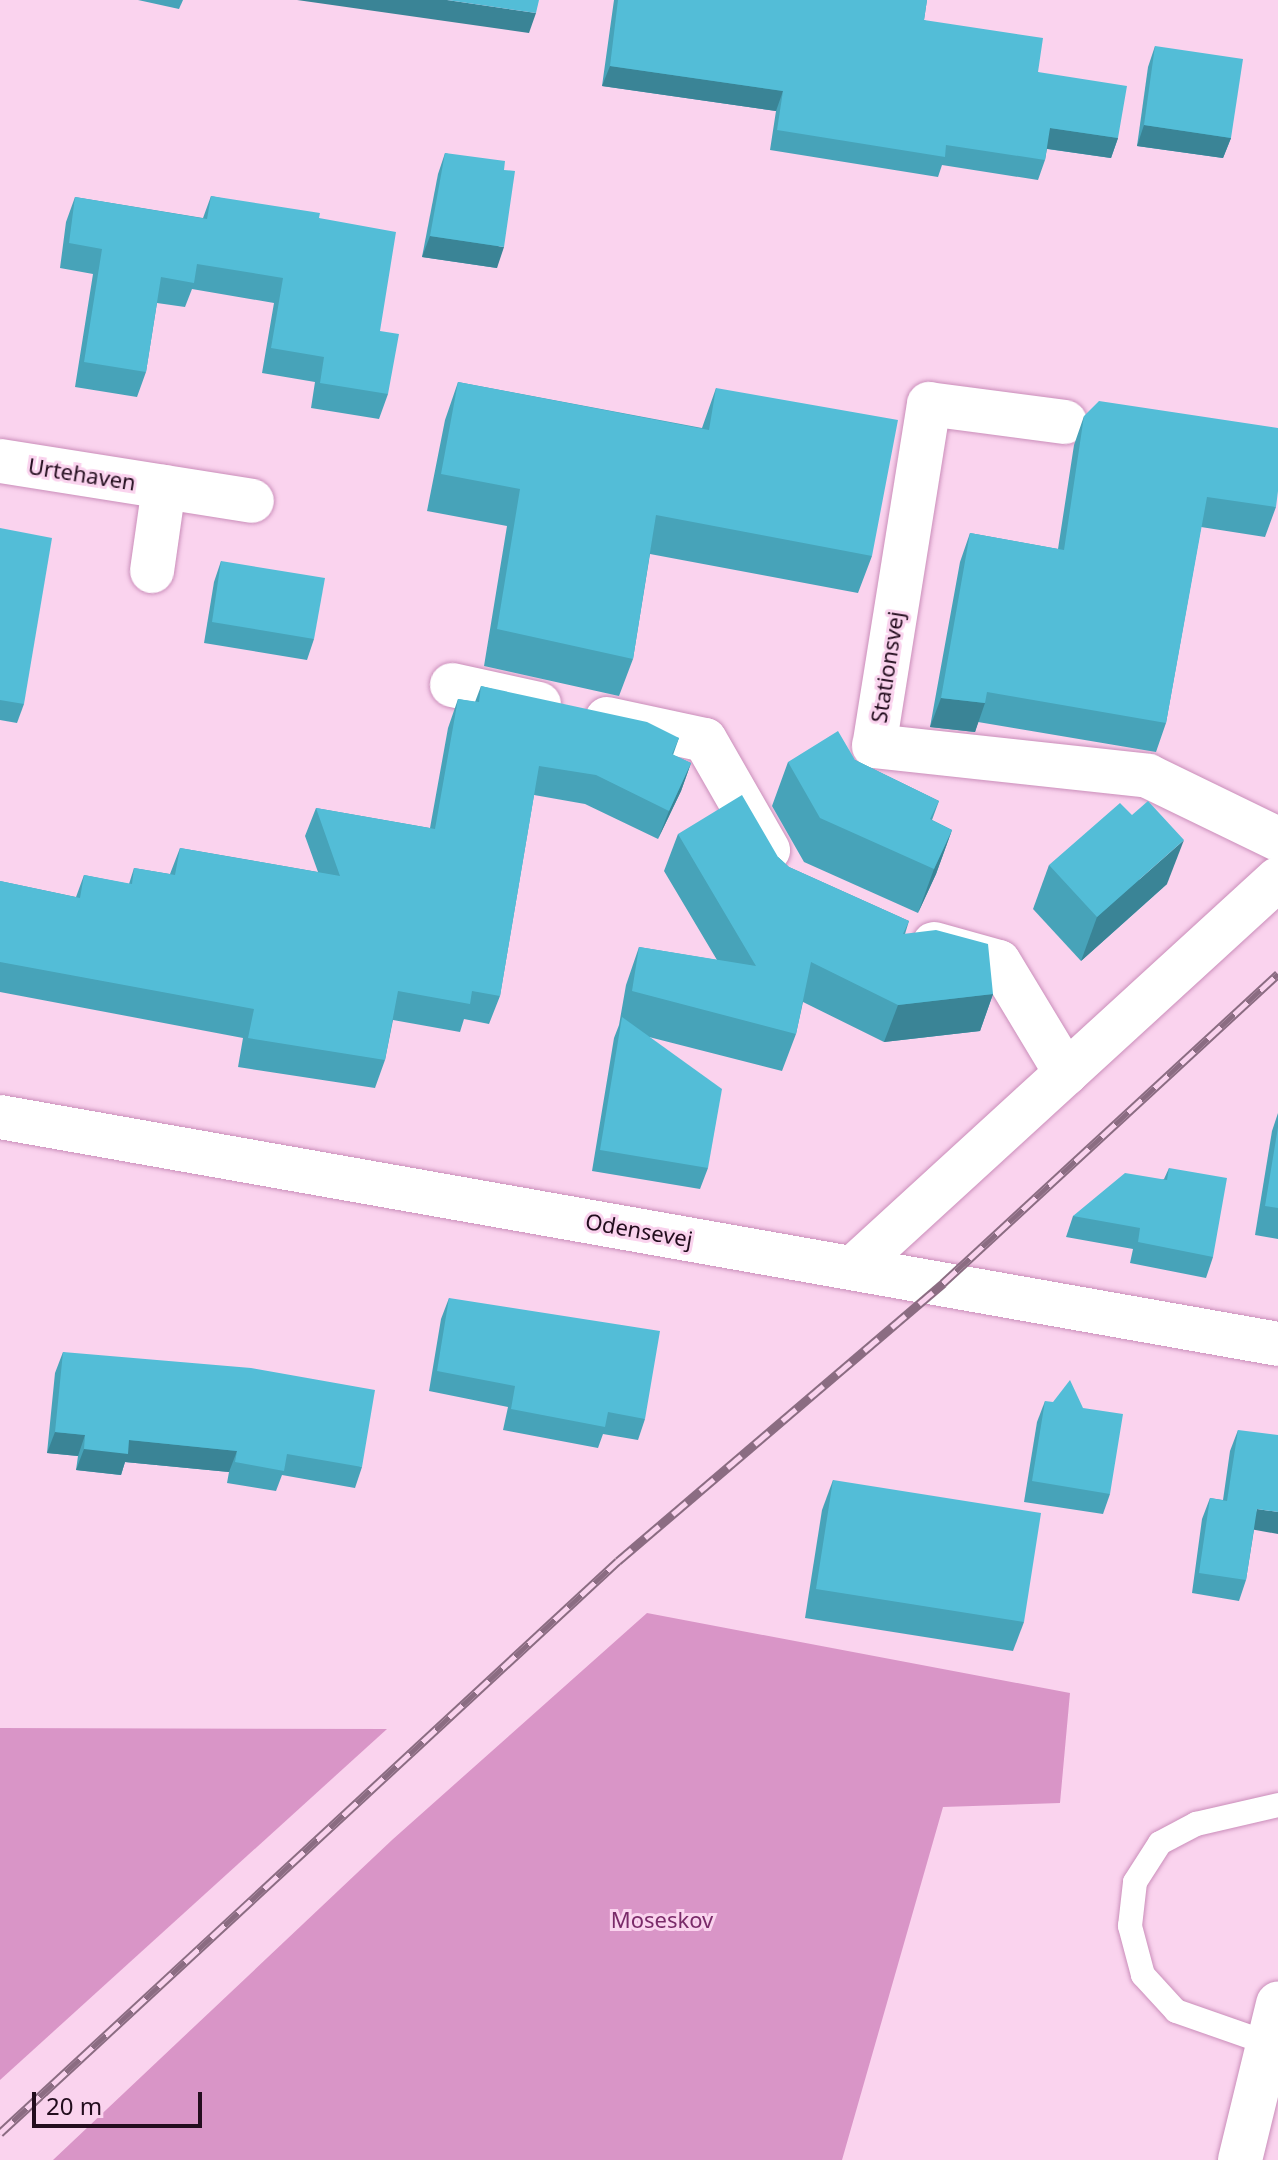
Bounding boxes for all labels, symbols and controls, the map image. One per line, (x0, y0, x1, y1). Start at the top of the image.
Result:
street label: Urtehaven (26, 452, 138, 496)
street label: Stationsvej (865, 609, 909, 725)
street label: Odensevej (583, 1208, 695, 1252)
park label: Moseskov (611, 1907, 713, 1933)
scale bar (36, 2076, 206, 2126)
text: 20 m (46, 2089, 102, 2122)

